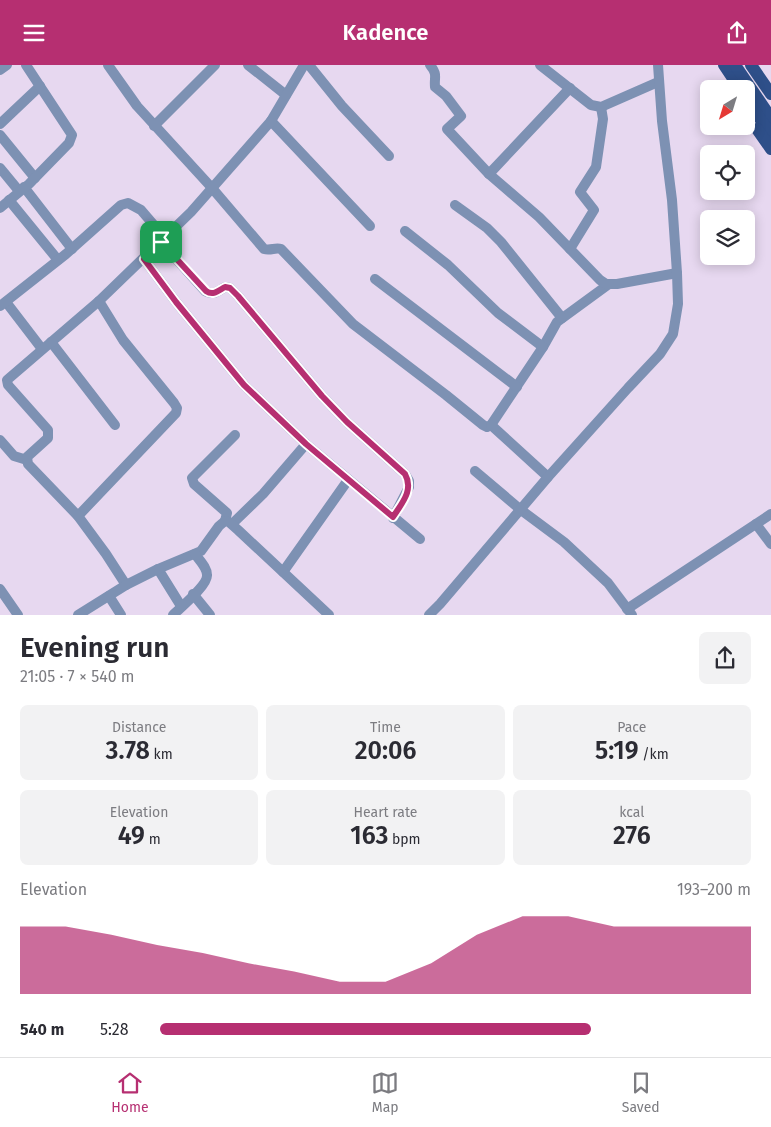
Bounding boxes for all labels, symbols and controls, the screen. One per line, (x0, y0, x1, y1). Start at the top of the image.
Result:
icon: menu (20, 19, 48, 47)
text: Kadence (343, 19, 428, 46)
icon: share (723, 19, 751, 47)
north arrow (700, 80, 755, 135)
map controls (700, 80, 755, 265)
button: locate (700, 145, 755, 200)
button: layers (700, 210, 755, 265)
pin (140, 221, 182, 263)
icon: arrive (147, 228, 175, 256)
text: Evening run (20, 631, 169, 664)
button: share (699, 632, 751, 684)
text: 21:05 · 7 × 540 m (20, 667, 135, 686)
text: Distance (112, 719, 166, 736)
text: Time (370, 719, 401, 736)
text: Pace (617, 719, 646, 736)
text: 3.78 (106, 736, 150, 766)
text: 20:06 (355, 736, 416, 766)
text: 5:19 (595, 736, 639, 766)
text: km (150, 746, 173, 763)
text: /km (639, 746, 669, 763)
text: Elevation (110, 804, 169, 821)
text: Heart rate (354, 804, 417, 821)
text: kcal (619, 804, 644, 821)
text: 49 (118, 821, 145, 851)
text: 163 (350, 821, 388, 851)
text: 276 (613, 821, 651, 851)
text: m (145, 831, 161, 848)
text: bpm (388, 831, 421, 848)
text: Elevation (20, 880, 87, 899)
text: 193–200 m (677, 880, 751, 899)
text: 540 m (20, 1020, 64, 1039)
text: 5:28 (100, 1020, 129, 1039)
tab: Home (111, 1069, 149, 1116)
tab: Map (371, 1069, 399, 1116)
tab: Saved (622, 1069, 660, 1116)

